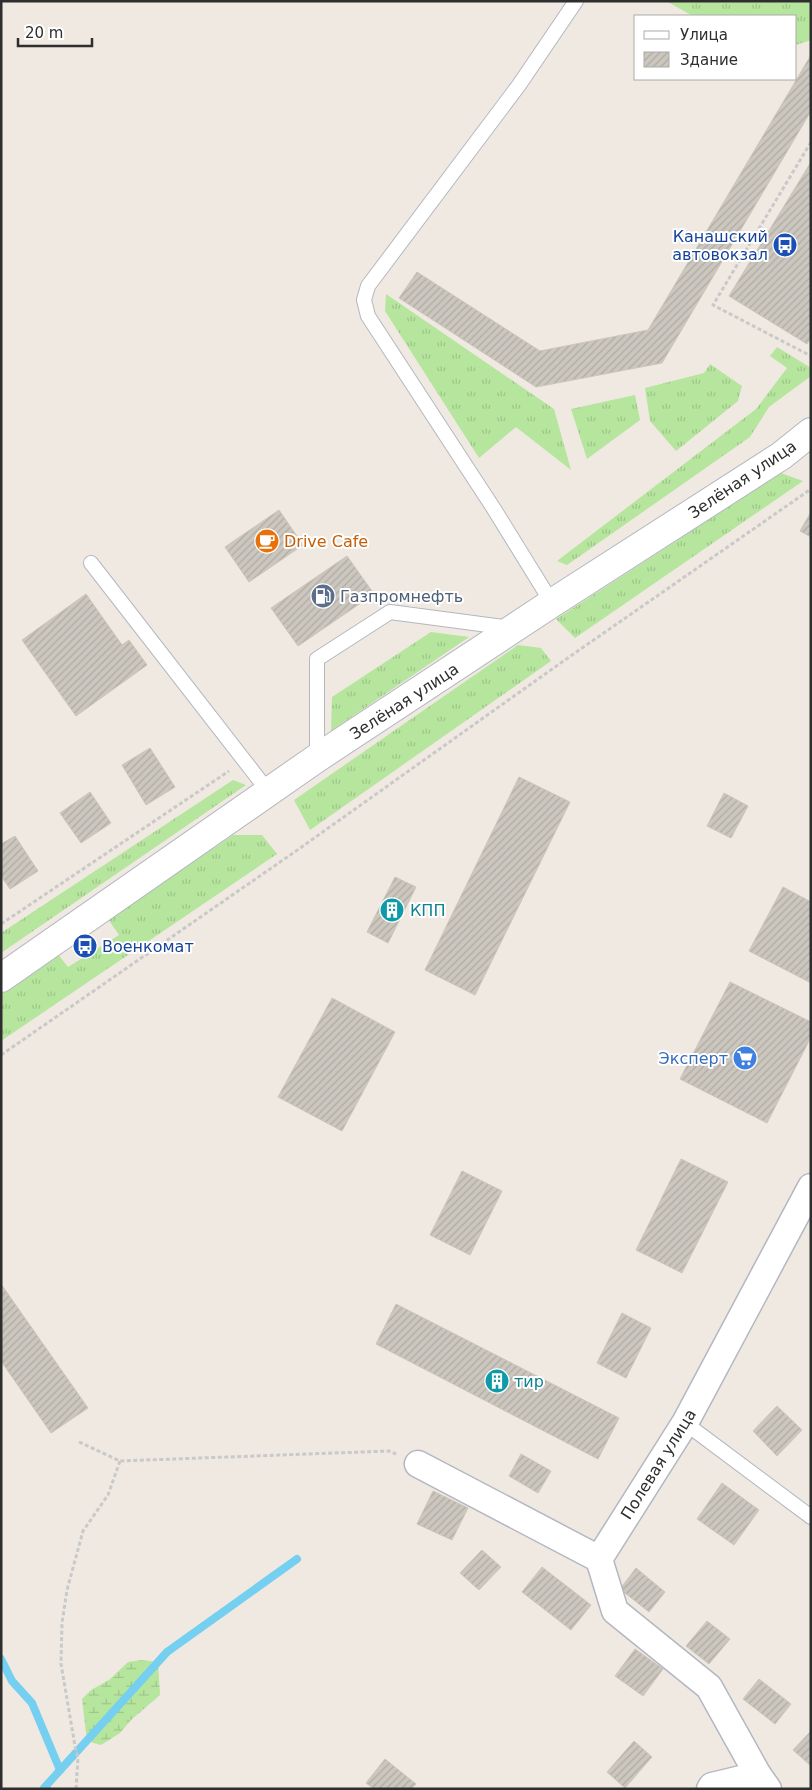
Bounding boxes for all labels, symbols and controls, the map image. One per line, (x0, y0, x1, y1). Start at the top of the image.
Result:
scale bar (18, 15, 91, 47)
legend (634, 15, 797, 80)
text: 20 m (25, 24, 63, 42)
text: Улица (680, 26, 728, 44)
text: Здание (680, 51, 738, 69)
place label: Канашский автовокзал (672, 227, 768, 264)
bus stop icon: Канашский автовокзал (772, 232, 798, 258)
street label: Зелёная улица (685, 436, 800, 523)
cafe icon: Drive Cafe (254, 528, 280, 554)
place label: Drive Cafe (284, 532, 368, 551)
fuel station icon: Газпромнефть (310, 583, 336, 609)
place label: Газпромнефть (340, 587, 463, 606)
street label: Зелёная улица (346, 659, 462, 744)
building icon: КПП (379, 897, 405, 923)
place label: КПП (410, 901, 445, 920)
bus stop icon: Военкомат (72, 933, 98, 959)
place label: Военкомат (102, 937, 194, 956)
supermarket icon: Эксперт (732, 1045, 758, 1071)
place label: Эксперт (659, 1049, 728, 1068)
building icon: тир (484, 1368, 510, 1394)
place label: тир (514, 1372, 544, 1391)
street label: Полевая улица (617, 1406, 700, 1523)

